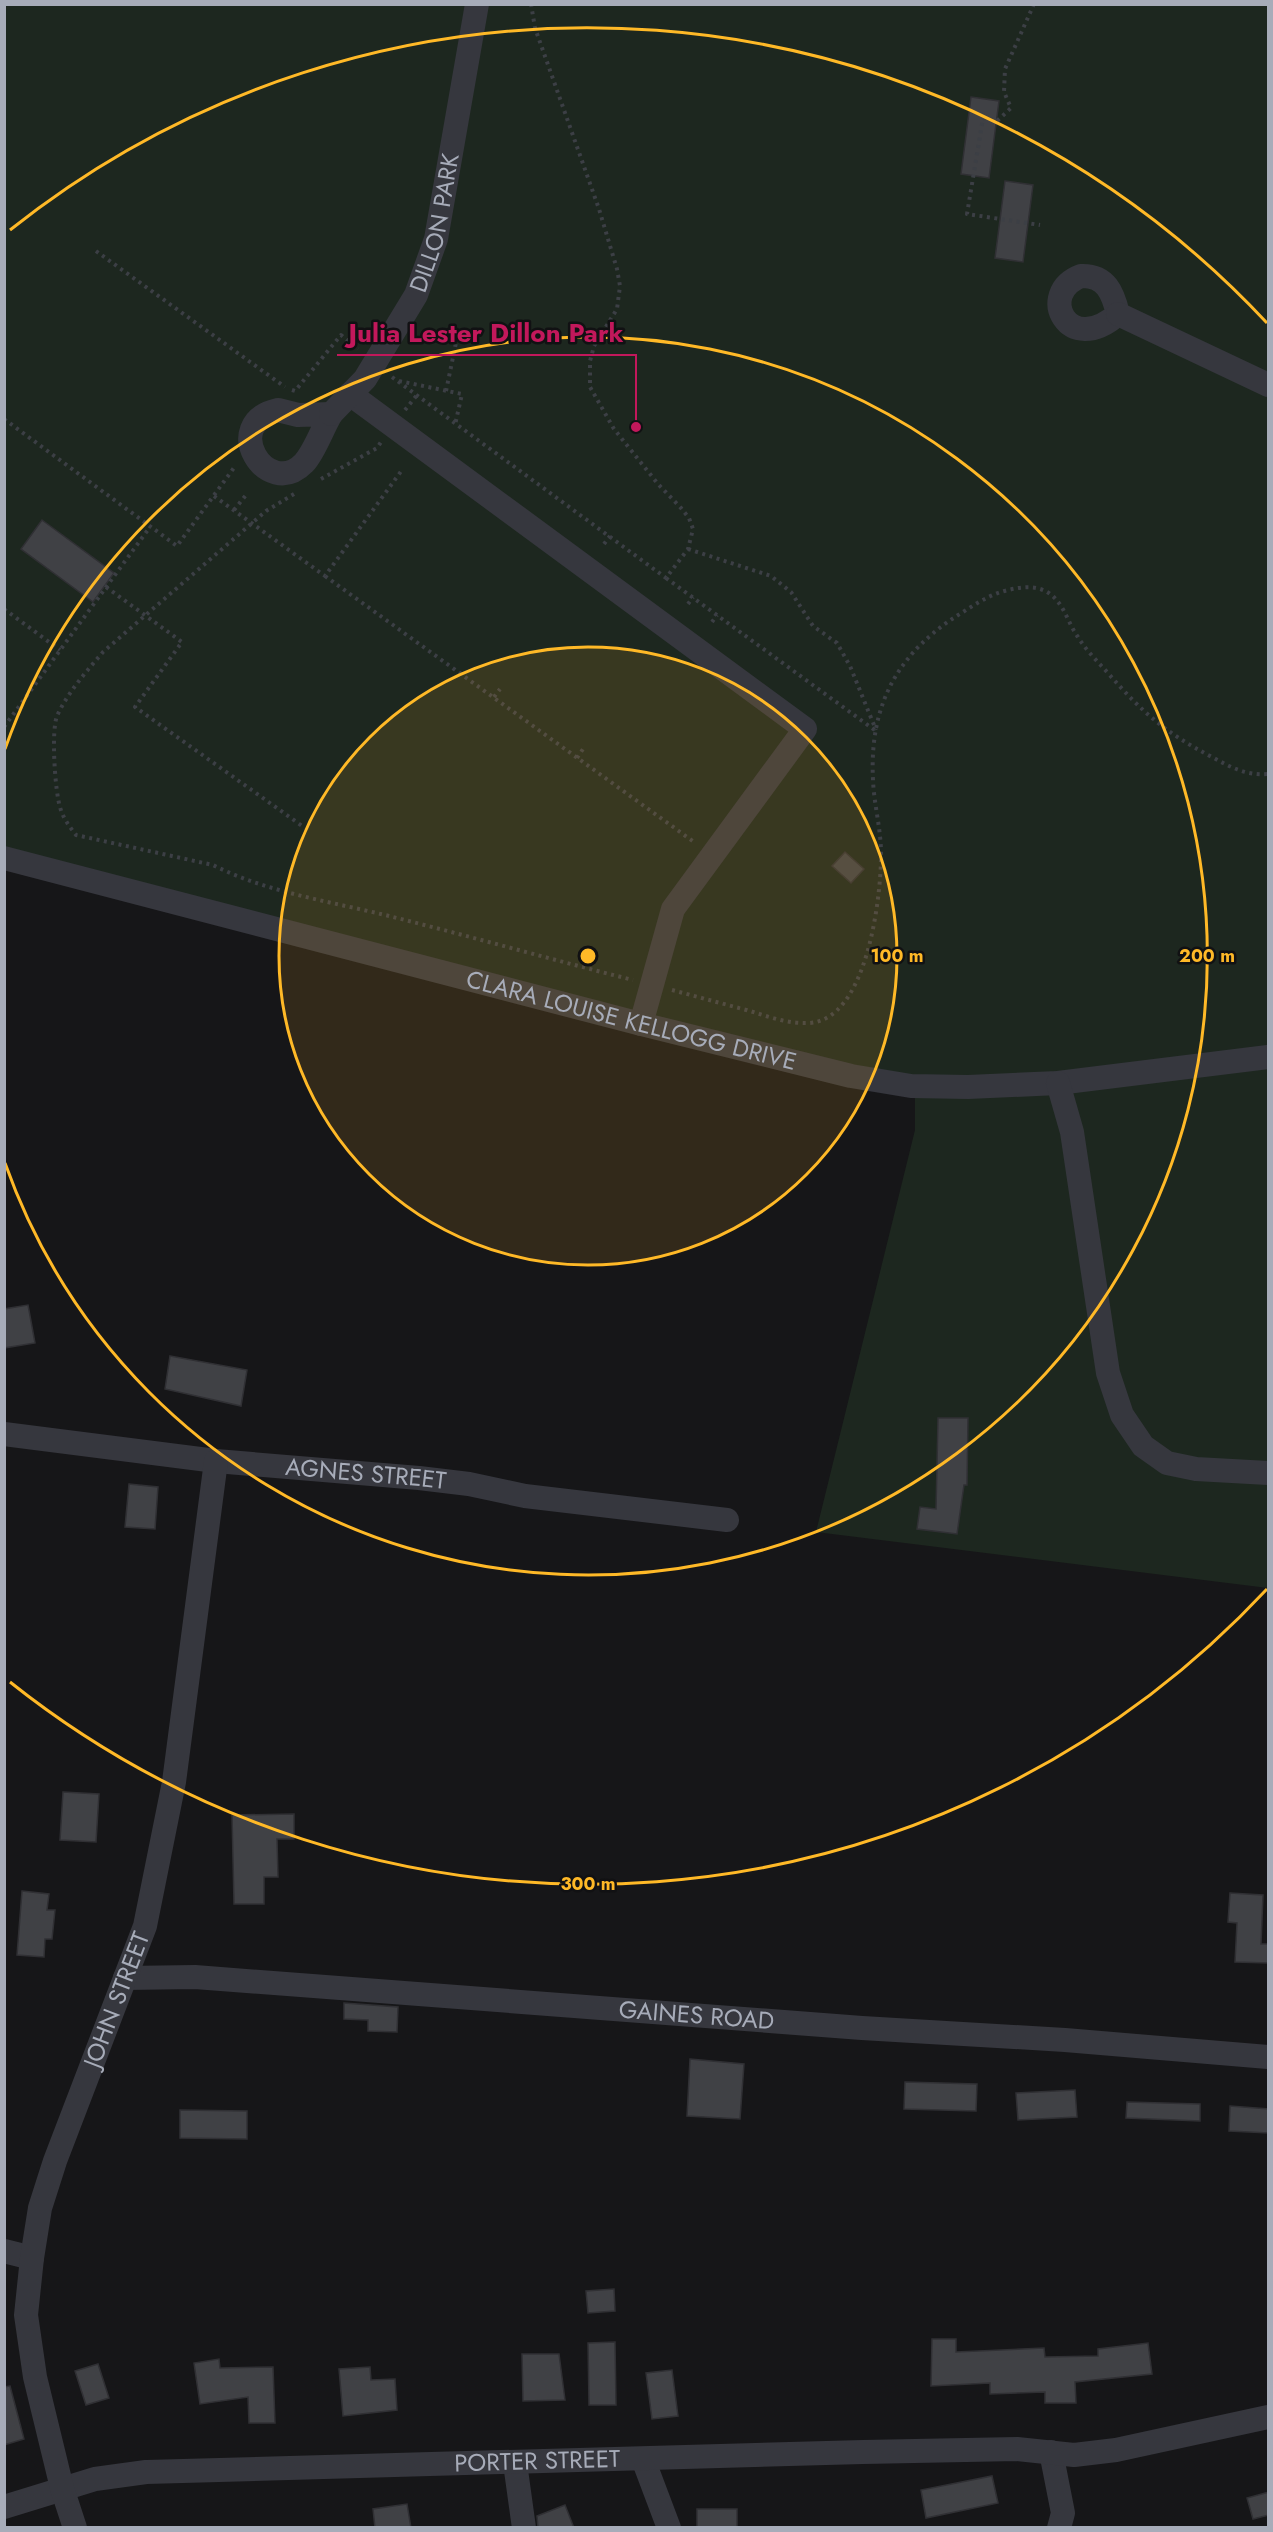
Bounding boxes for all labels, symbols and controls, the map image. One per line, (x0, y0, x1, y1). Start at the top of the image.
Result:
street label: DILLON PARK (400, 150, 468, 297)
callout: Julia Lester Dillon Park (337, 311, 636, 355)
text: Julia Lester Dillon Park (343, 314, 624, 352)
text: 100 m (870, 943, 924, 969)
text: 200 m (1179, 943, 1235, 969)
centre of rings (578, 946, 598, 966)
street label: CLARA LOUISE KELLOGG DRIVE (462, 961, 800, 1079)
street label: AGNES STREET (284, 1449, 448, 1498)
text: 300 m (560, 1871, 616, 1897)
street label: JOHN STREET (73, 1926, 158, 2075)
street label: GAINES ROAD (618, 1991, 776, 2038)
street label: PORTER STREET (454, 2441, 621, 2480)

